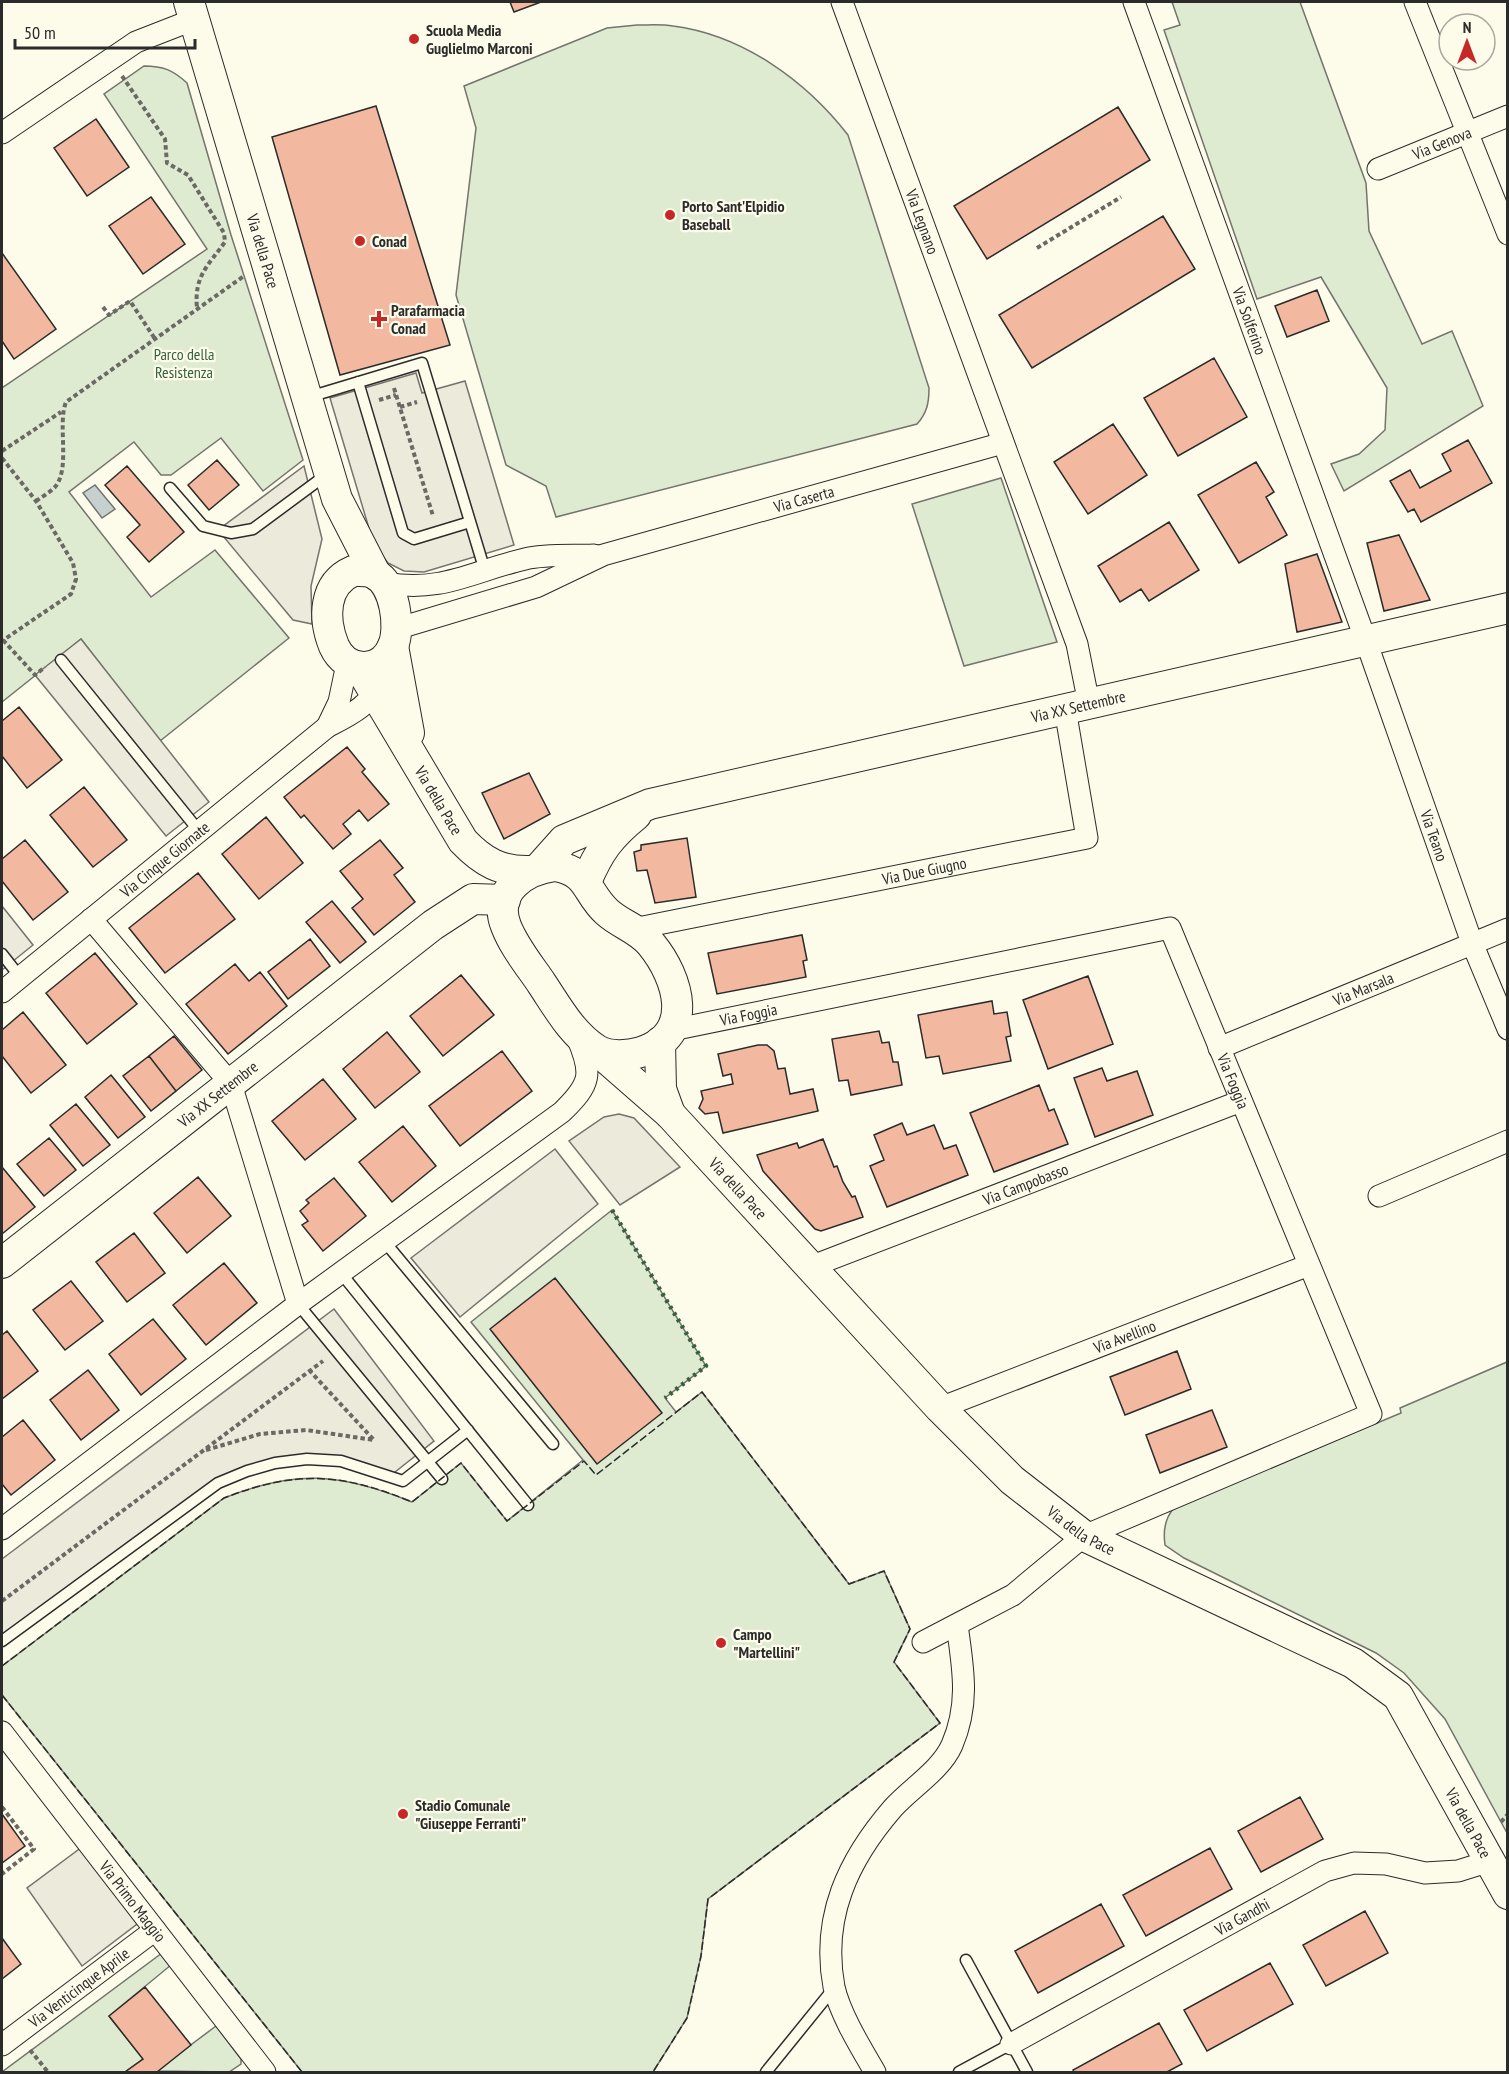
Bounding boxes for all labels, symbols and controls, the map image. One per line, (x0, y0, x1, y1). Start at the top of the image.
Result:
scale bar (15, 12, 195, 50)
north arrow (1437, 12, 1497, 72)
text: N (1463, 17, 1471, 37)
place label: Scuola Media Guglielmo Marconi (426, 20, 533, 58)
text: 50 m (24, 21, 56, 44)
marker: Scuola Media Guglielmo Marconi (407, 32, 421, 46)
street label: Via Genova (1409, 122, 1474, 164)
street label: Via Legnano (901, 186, 943, 257)
place label: Porto Sant'Elpidio Baseball (682, 196, 785, 234)
marker: Porto Sant'Elpidio Baseball (663, 208, 677, 222)
street label: Via della Pace (242, 211, 284, 291)
place label: Conad (372, 231, 407, 251)
marker: Conad (353, 234, 367, 248)
street label: Via Solferino (1228, 283, 1271, 357)
place label: Parafarmacia Conad (391, 300, 465, 338)
marker: Parafarmacia Conad (372, 312, 386, 326)
park label: Parco della Resistenza (154, 344, 214, 382)
street label: Via Caserta (770, 481, 836, 517)
street label: Via XX Settembre (1028, 686, 1127, 727)
street label: Via della Pace (410, 761, 467, 838)
street label: Via Teano (1416, 806, 1452, 864)
street label: Via Cinque Giornate (115, 817, 213, 902)
street label: Via Due Giugno (879, 852, 968, 889)
street label: Via Marsala (1329, 967, 1397, 1010)
street label: Via Foggia (717, 999, 779, 1030)
street label: Via Foggia (1213, 1050, 1254, 1112)
street label: Via XX Settembre (173, 1056, 262, 1132)
street label: Via della Pace (704, 1152, 771, 1223)
street label: Via Campobasso (979, 1158, 1071, 1210)
street label: Via Avellino (1090, 1315, 1159, 1358)
street label: Via della Pace (1042, 1501, 1118, 1559)
place label: Campo "Martellini" (733, 1624, 800, 1662)
marker: Campo "Martellini" (714, 1636, 728, 1650)
street label: Via della Pace (1441, 1784, 1496, 1861)
place label: Stadio Comunale "Giuseppe Ferranti" (415, 1795, 526, 1833)
marker: Stadio Comunale "Giuseppe Ferranti" (396, 1807, 410, 1821)
street label: Via Primo Maggio (95, 1856, 171, 1946)
street label: Via Gandhi (1210, 1893, 1273, 1940)
street label: Via Venticinque Aprile (24, 1943, 133, 2032)

